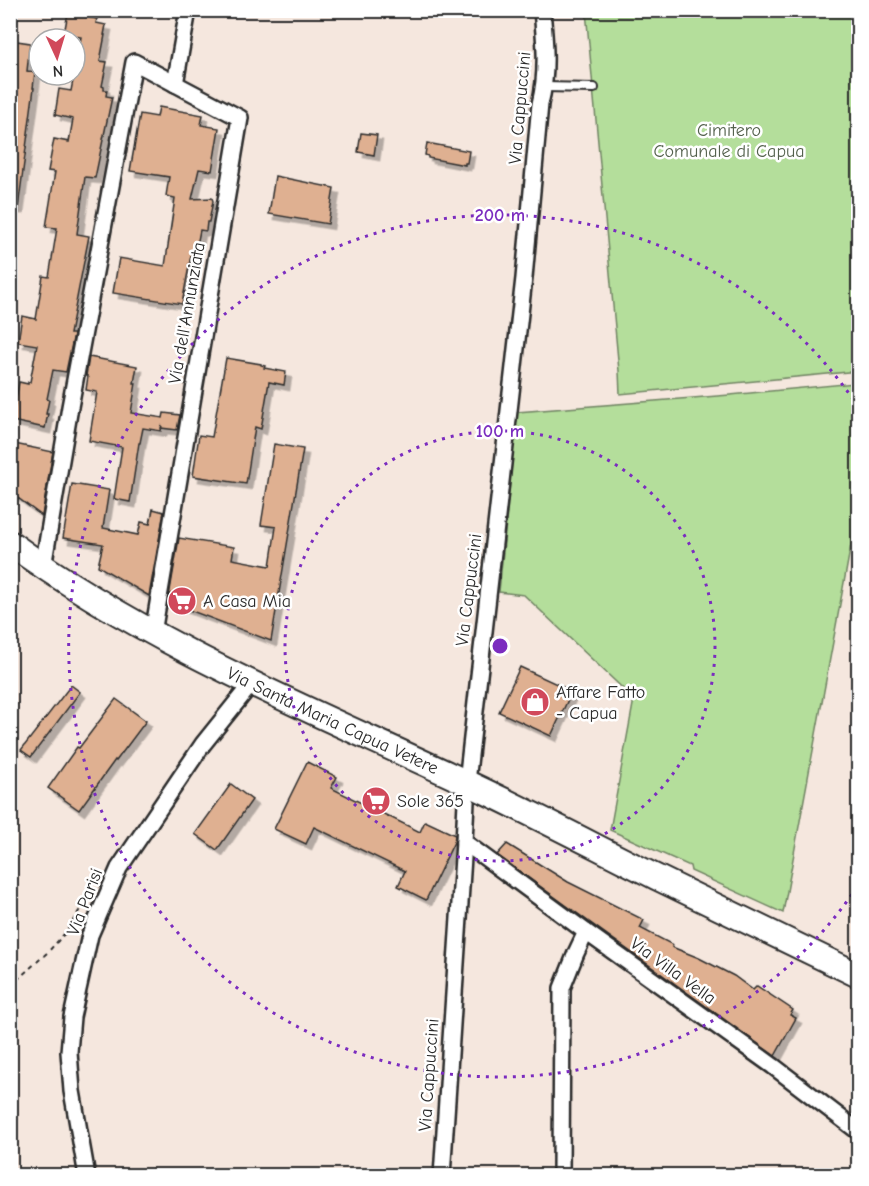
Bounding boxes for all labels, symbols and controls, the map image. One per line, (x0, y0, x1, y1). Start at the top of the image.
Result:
north arrow (27, 27, 87, 87)
street label: Via Cappuccini (505, 51, 535, 165)
text: N (52, 62, 64, 80)
park label: Cimitero Comunale di Capua (654, 120, 804, 162)
text: 200 m (475, 205, 525, 226)
street label: Via dell'Annunziata (164, 240, 210, 386)
text: 100 m (476, 421, 524, 442)
street label: Via Cappuccini (452, 533, 486, 647)
supermarket icon: A Casa Mia (166, 585, 198, 617)
place label: A Casa Mia (203, 591, 291, 612)
centre of rings (490, 636, 510, 656)
street label: Via Santa Maria Capua Vetere (224, 662, 442, 779)
place label: Affare Fatto - Capua (556, 682, 645, 724)
shop icon: Affare Fatto - Capua (519, 686, 551, 718)
supermarket icon: Sole 365 (360, 785, 392, 817)
place label: Sole 365 (397, 791, 464, 812)
street label: Via Parisi (63, 865, 107, 939)
street label: Via Villa Vella (626, 933, 720, 1009)
street label: Via Cappuccini (415, 1018, 443, 1132)

